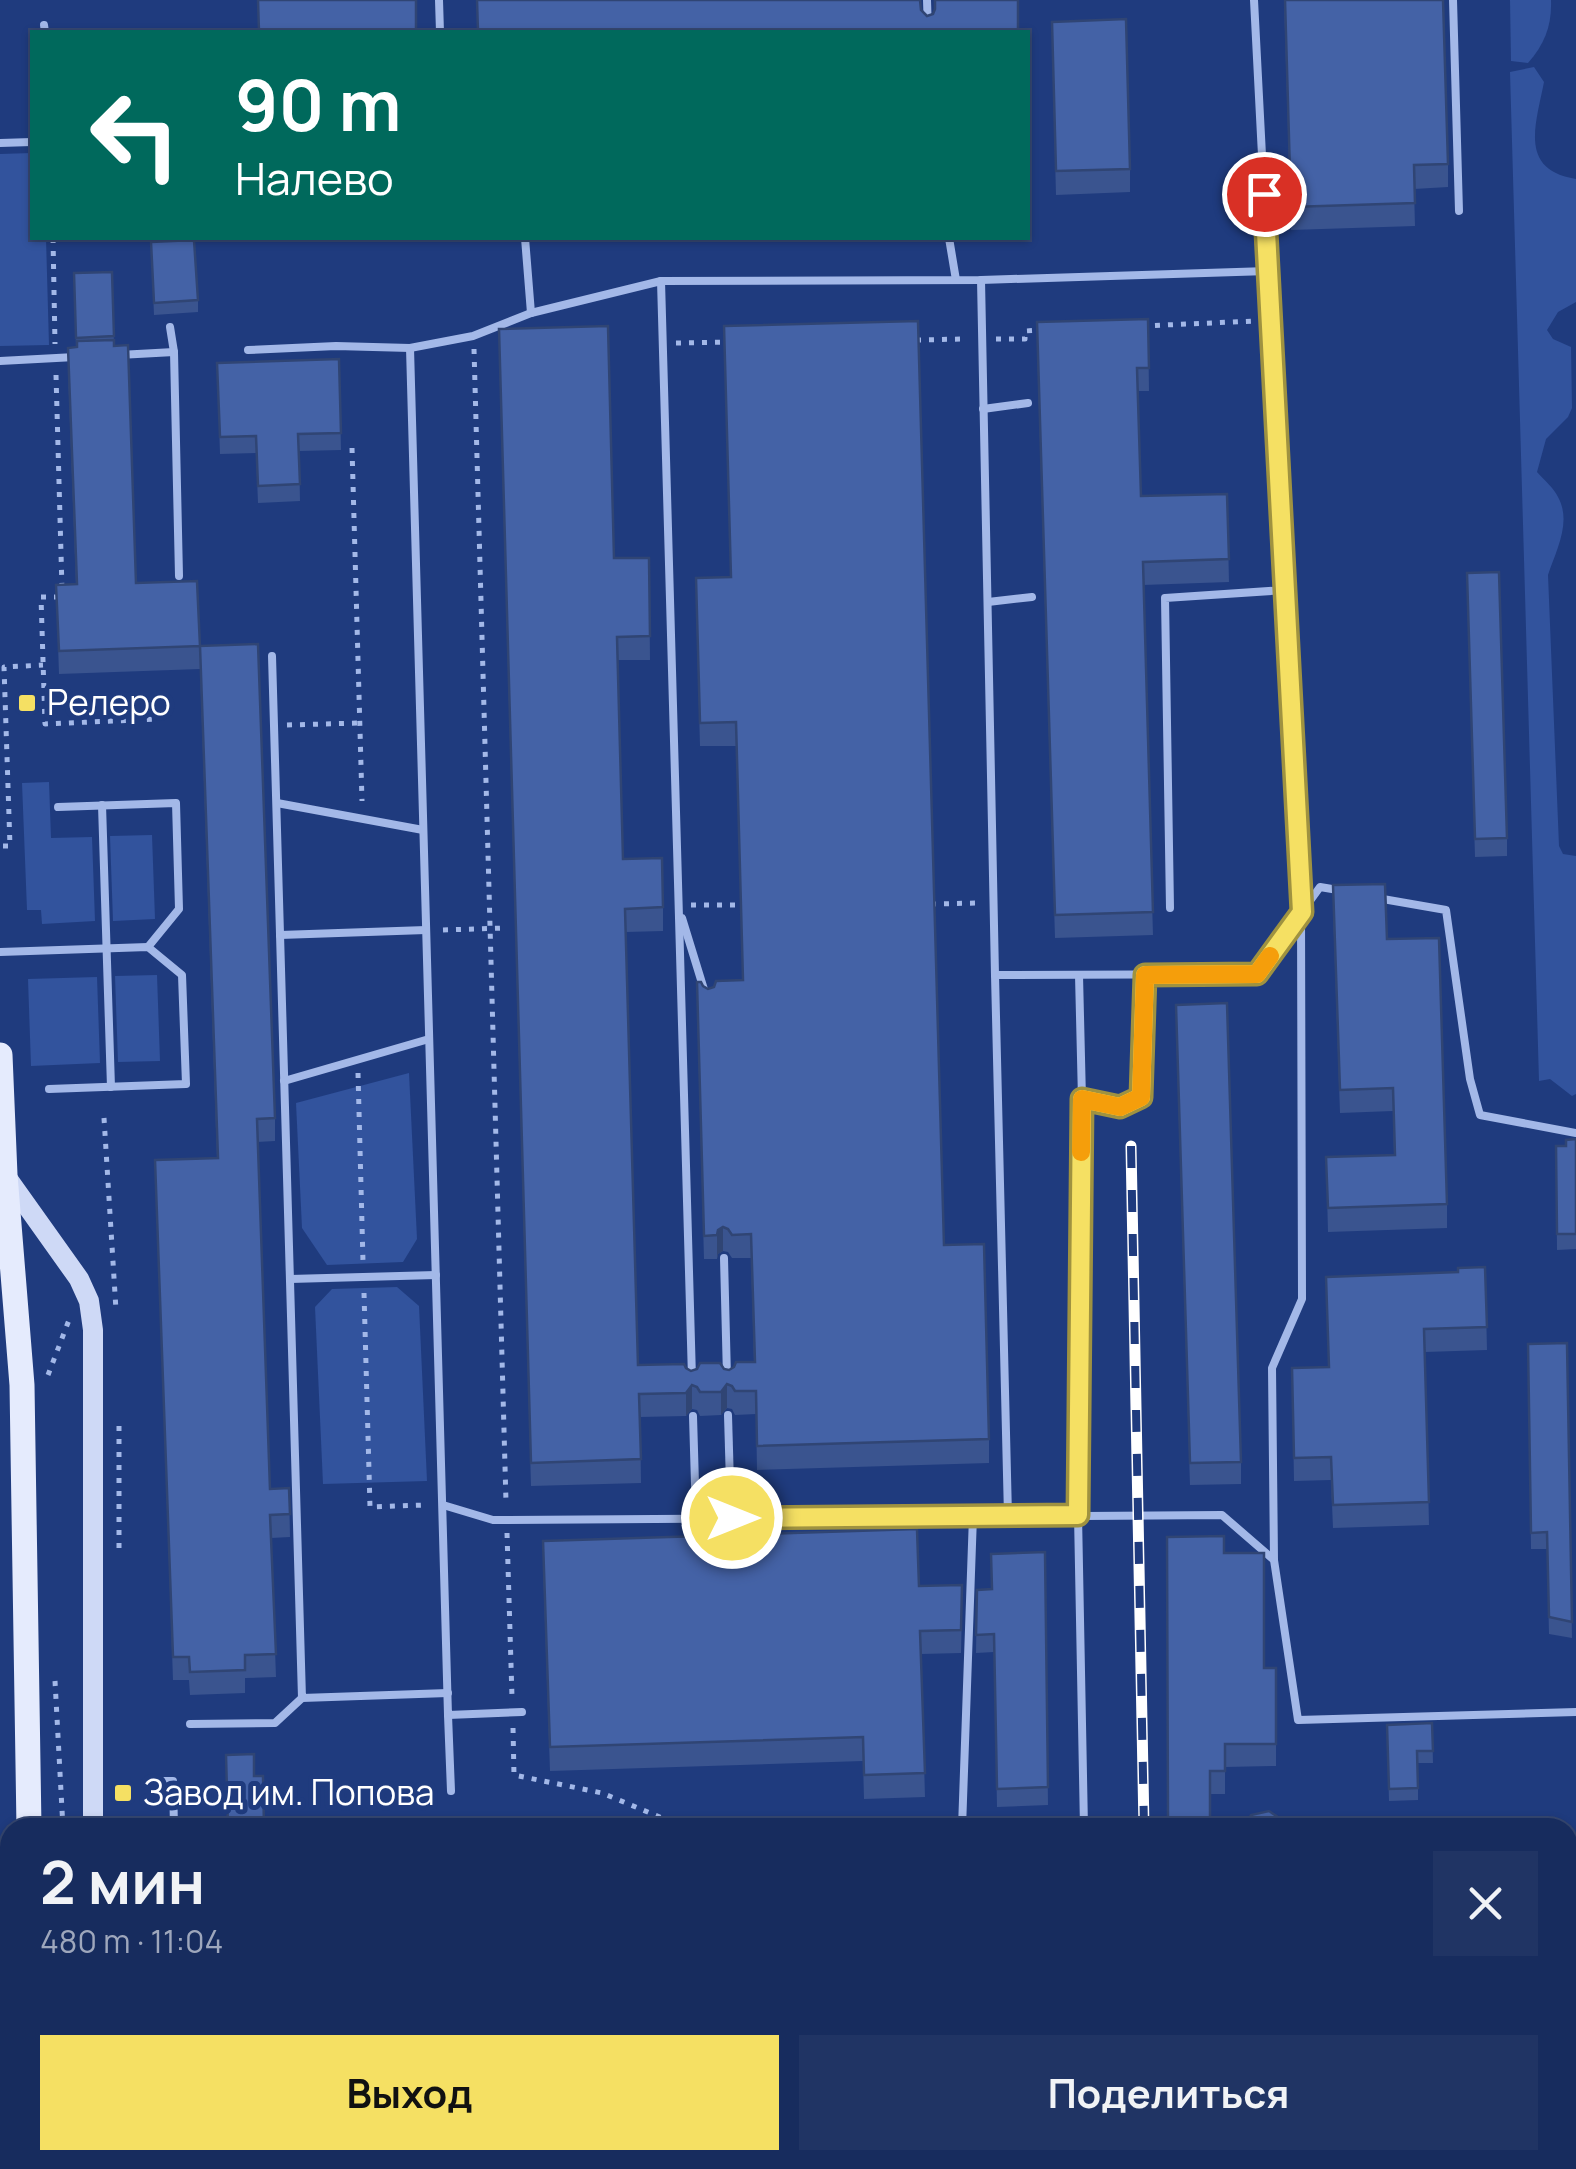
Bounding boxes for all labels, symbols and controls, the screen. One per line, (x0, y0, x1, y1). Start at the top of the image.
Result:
text: 90 m (235, 56, 402, 152)
icon: left (70, 70, 200, 200)
text: Налево (235, 147, 394, 209)
pin (1222, 152, 1307, 237)
icon: arrive (1237, 167, 1292, 222)
place label: Релеро (47, 678, 171, 726)
marker: Релеро (16, 692, 38, 714)
position arrow (680, 1466, 784, 1570)
place label: Завод им. Попова (143, 1768, 434, 1816)
marker: Завод им. Попова (112, 1782, 134, 1804)
text: 2 мин (40, 1840, 205, 1922)
button: close (1433, 1851, 1538, 1956)
text: 480 m · 11:04 (40, 1919, 223, 1963)
button: Выход (40, 2035, 779, 2150)
button: Поделиться (799, 2035, 1538, 2150)

